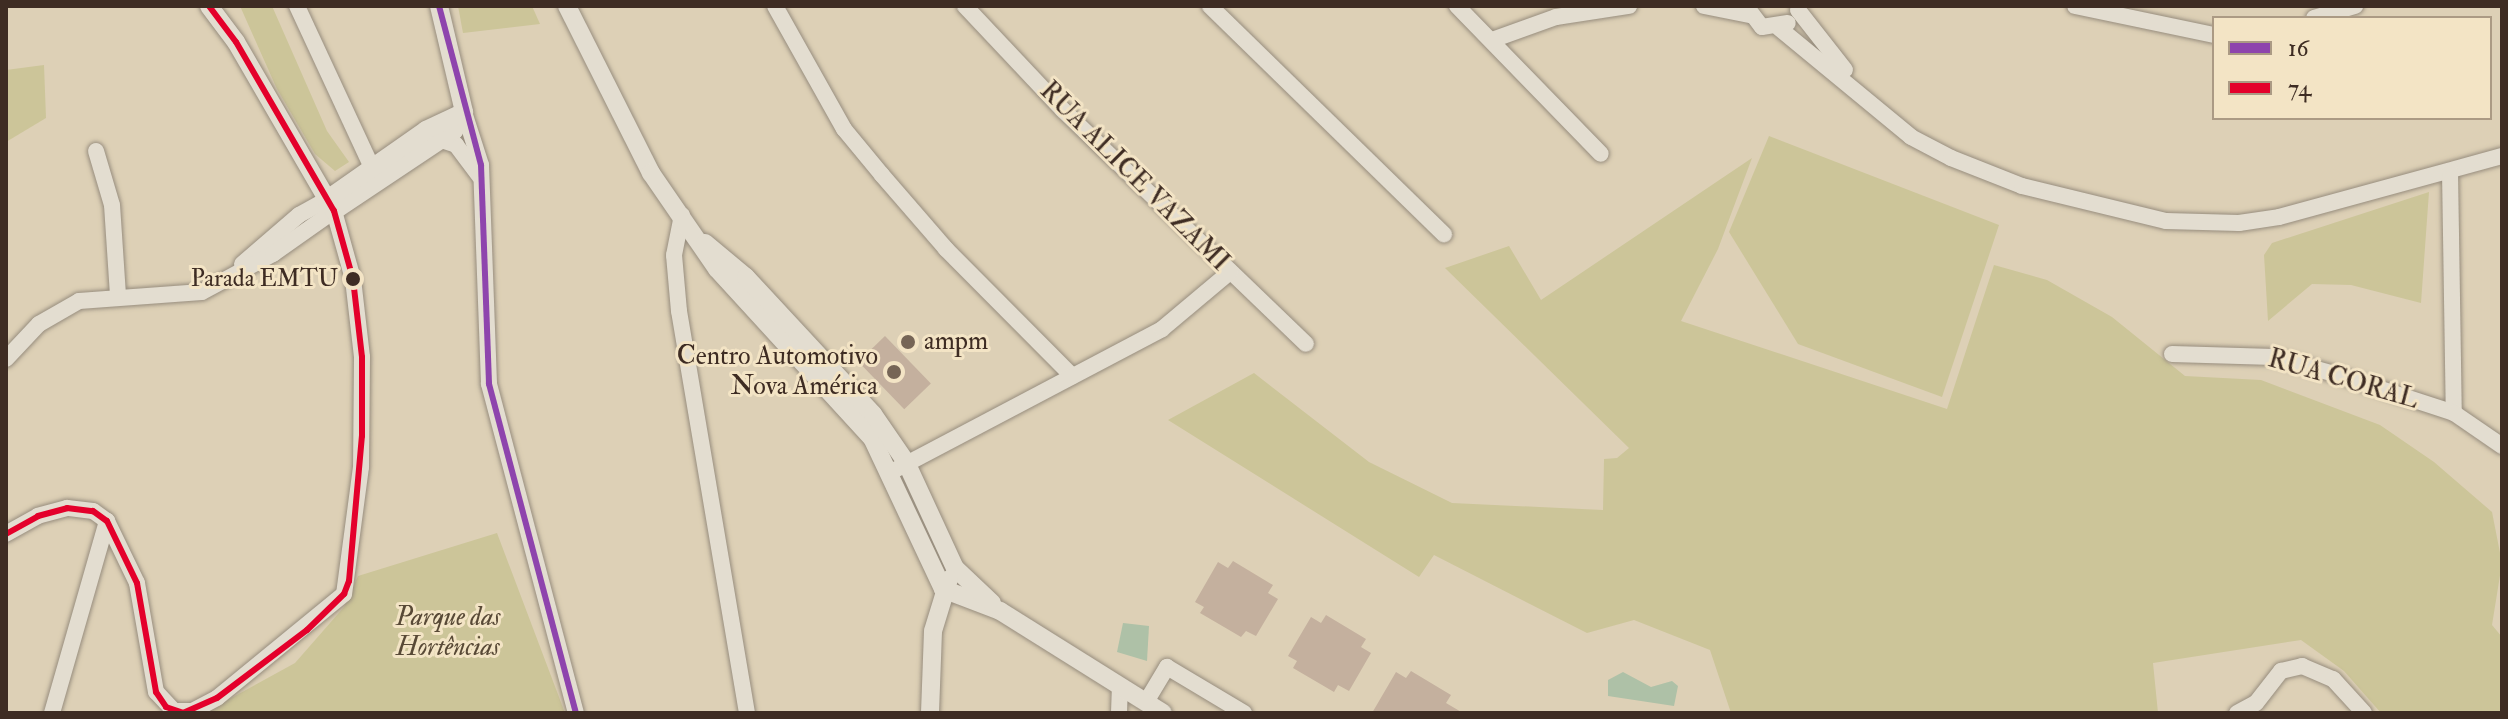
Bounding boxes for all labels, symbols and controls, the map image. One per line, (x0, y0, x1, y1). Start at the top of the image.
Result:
legend (2212, 16, 2492, 120)
text: 16 (2288, 33, 2309, 64)
text: 74 (2288, 73, 2311, 104)
street label: RUA ALICE VAZAMI (1033, 76, 1235, 278)
place label: Parada EMTU (191, 265, 338, 293)
marker: Parada EMTU (345, 271, 361, 287)
place label: ampm (924, 326, 988, 358)
marker: ampm (899, 333, 917, 351)
place label: Centro Automotivo Nova América (677, 341, 878, 402)
street label: RUA CORAL (2264, 344, 2422, 416)
marker: Centro Automotivo Nova América (885, 363, 903, 381)
park label: Parque das Hortências (396, 602, 500, 664)

